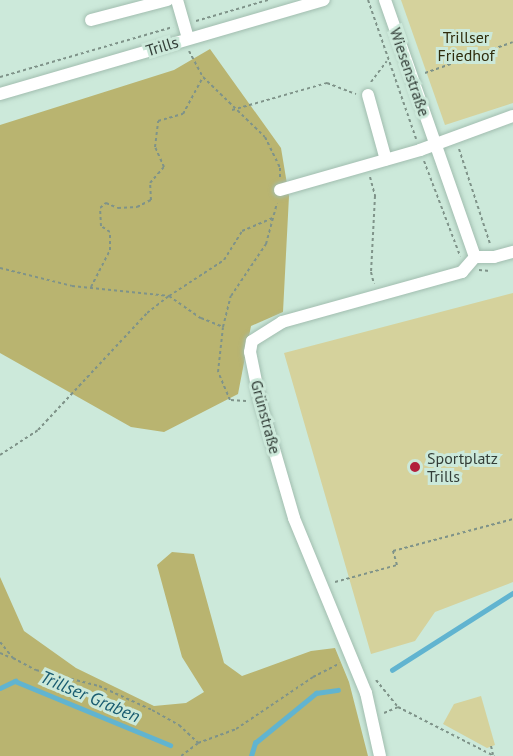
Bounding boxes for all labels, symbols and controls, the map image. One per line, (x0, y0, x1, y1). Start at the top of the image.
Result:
street label: Wiesenstraße (386, 25, 434, 119)
park label: Trillser Friedhof (438, 27, 494, 65)
street label: Trills (143, 32, 181, 60)
street label: Grünstraße (247, 378, 285, 456)
place label: Sportplatz Trills (427, 448, 498, 486)
marker: Sportplatz Trills (408, 460, 422, 474)
water label: Trillser Graben (37, 666, 143, 728)

